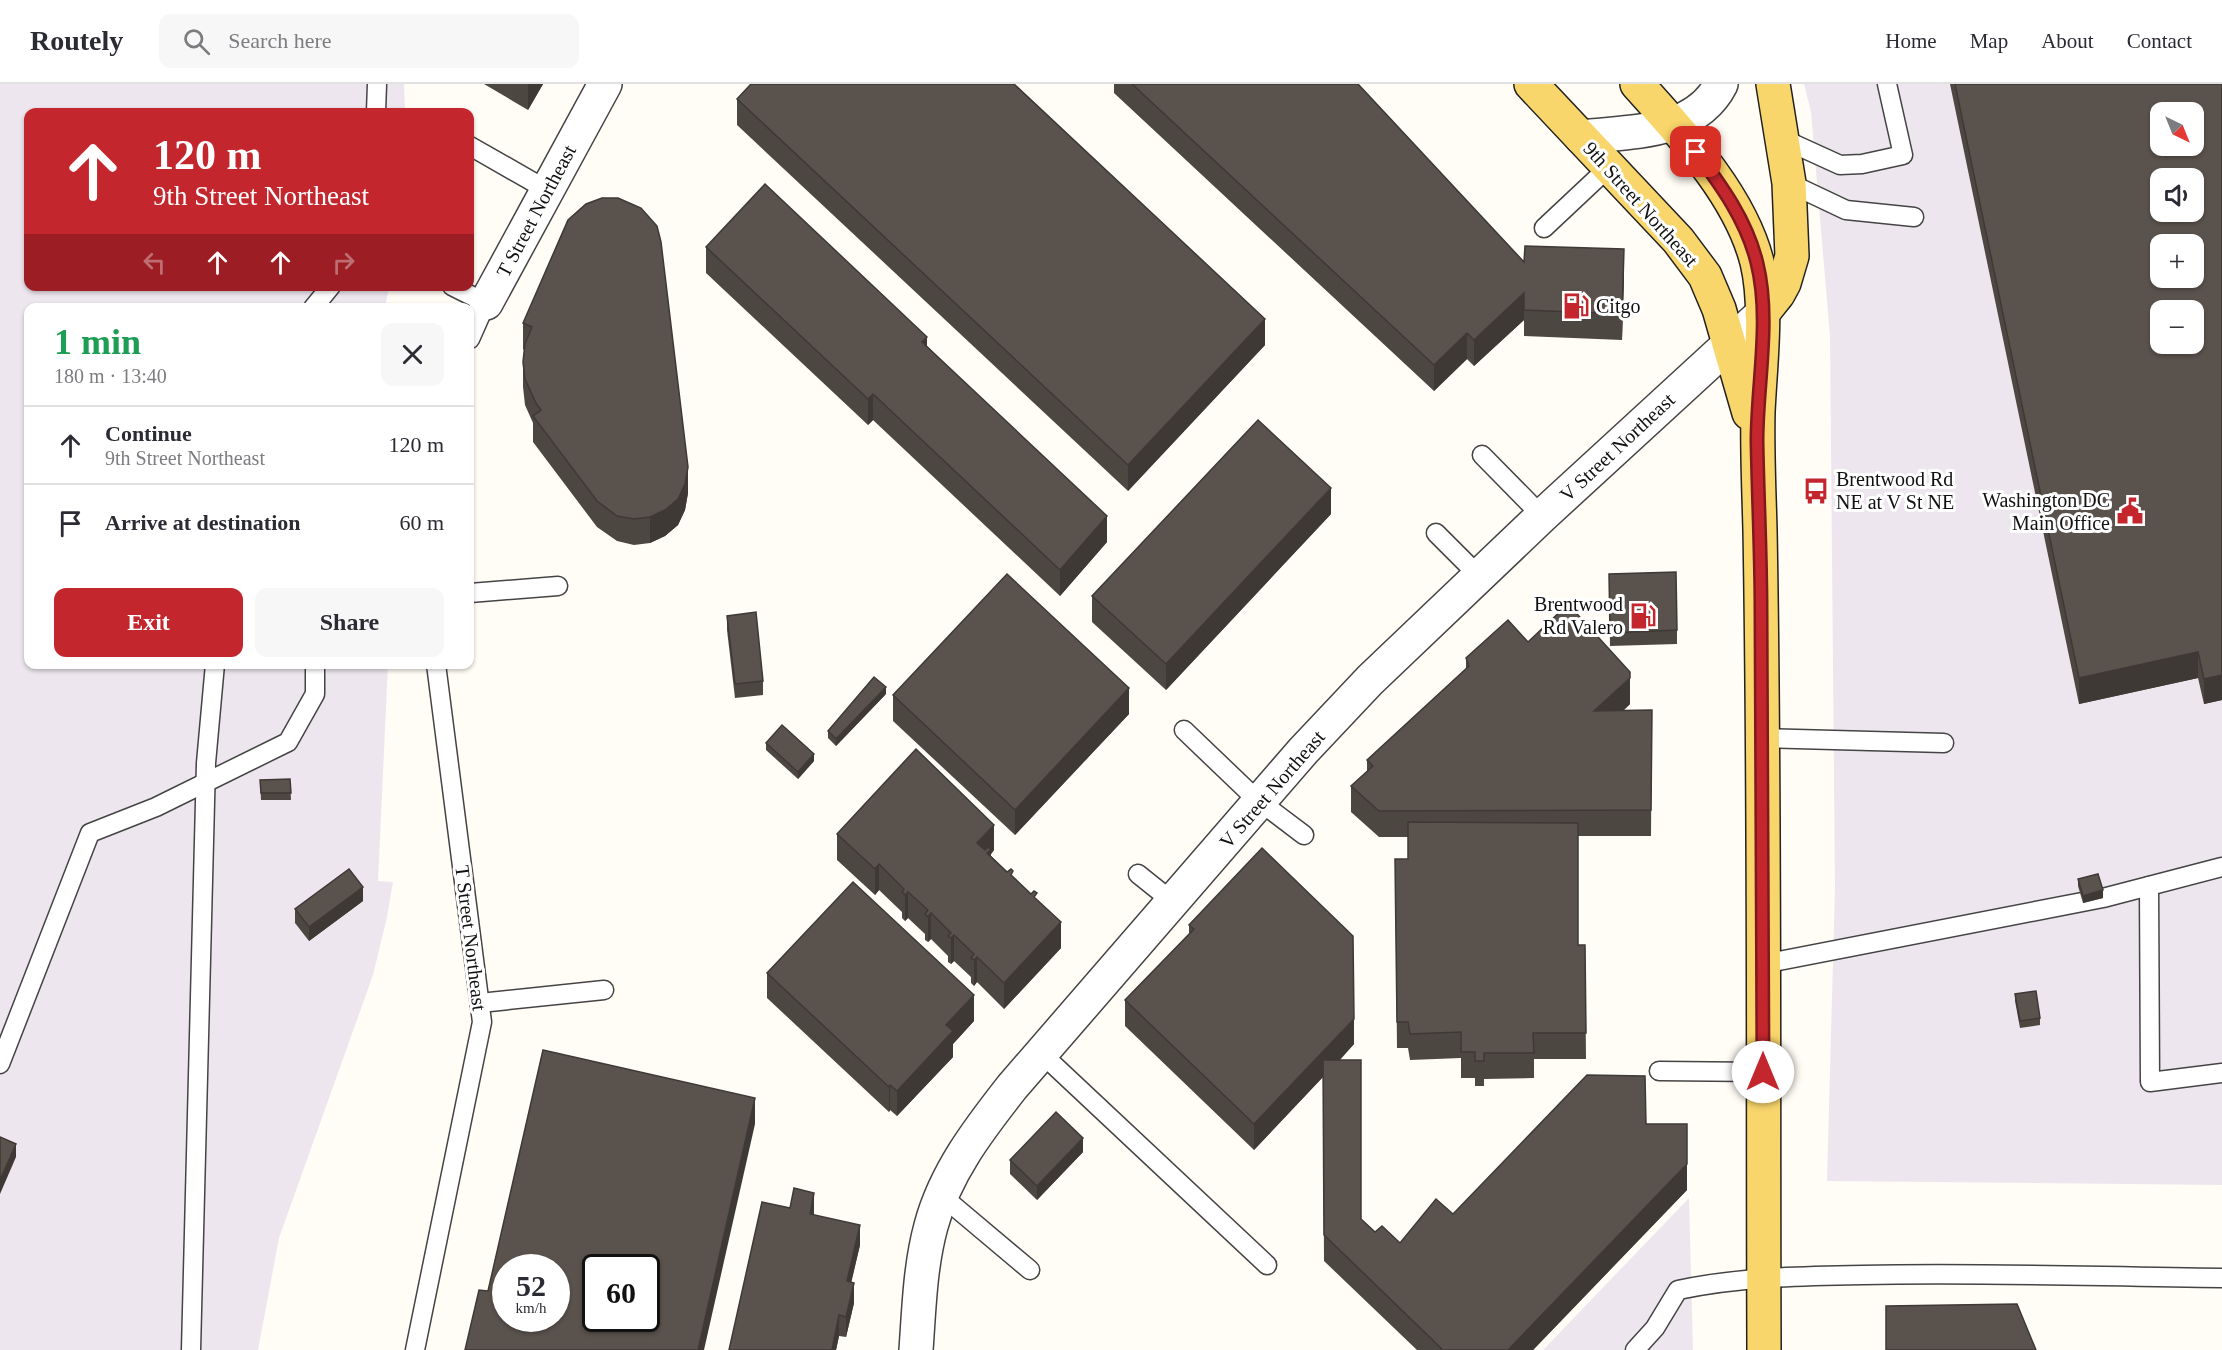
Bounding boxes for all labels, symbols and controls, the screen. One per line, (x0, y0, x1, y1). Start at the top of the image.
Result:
search box (159, 14, 579, 68)
text: Routely (30, 25, 123, 56)
icon: search (180, 25, 213, 58)
text: Search here (228, 28, 332, 53)
text: Home (1885, 29, 1937, 53)
text: Map (1970, 29, 2008, 53)
text: About (2041, 29, 2094, 53)
text: Contact (2127, 29, 2192, 53)
north arrow (2150, 102, 2204, 156)
map controls (2150, 102, 2204, 354)
pin (1670, 126, 1721, 177)
icon: ahead (54, 132, 132, 210)
text: 120 m (153, 132, 262, 178)
icon: arrive (1679, 135, 1712, 168)
street label: 9th Street Northeast (1579, 137, 1703, 271)
street label: T Street Northeast (492, 141, 580, 281)
button: sound (2150, 168, 2204, 222)
text: 9th Street Northeast (153, 181, 369, 211)
button: + (2150, 234, 2204, 288)
icon: left (138, 246, 171, 279)
icon: ahead (201, 246, 234, 279)
icon: ahead (264, 246, 297, 279)
icon: right (327, 246, 360, 279)
fuel station icon: Citgo (1561, 291, 1591, 321)
place label: Citgo (1596, 295, 1640, 318)
button: − (2150, 300, 2204, 354)
text: 1 min (54, 322, 141, 362)
button: close (381, 323, 444, 386)
text: 180 m · 13:40 (54, 365, 167, 387)
street label: V Street Northeast (1555, 388, 1679, 506)
text: Continue (105, 421, 192, 446)
icon: ahead (54, 429, 87, 462)
text: 120 m (388, 432, 444, 457)
text: 9th Street Northeast (105, 447, 265, 469)
place label: Brentwood Rd NE at V St NE (1836, 468, 1954, 513)
bus stop icon: Brentwood Rd NE at V St NE (1801, 476, 1831, 506)
place label: Washington DC Main Office (1982, 489, 2110, 534)
public building icon: Washington DC Main Office (2115, 496, 2145, 526)
icon: arrive (54, 507, 87, 540)
text: Arrive at destination (105, 510, 301, 535)
text: 60 m (399, 510, 444, 535)
button: Exit (54, 588, 243, 657)
button: Share (255, 588, 444, 657)
place label: Brentwood Rd Valero (1534, 593, 1623, 638)
fuel station icon: Brentwood Rd Valero (1628, 601, 1658, 631)
street label: V Street Northeast (1215, 725, 1329, 852)
street label: T Street Northeast (451, 864, 491, 1012)
position arrow (1731, 1040, 1795, 1104)
speed limit sign: 60 (582, 1254, 660, 1332)
text: 52 (516, 1269, 546, 1302)
text: km/h (516, 1300, 546, 1316)

